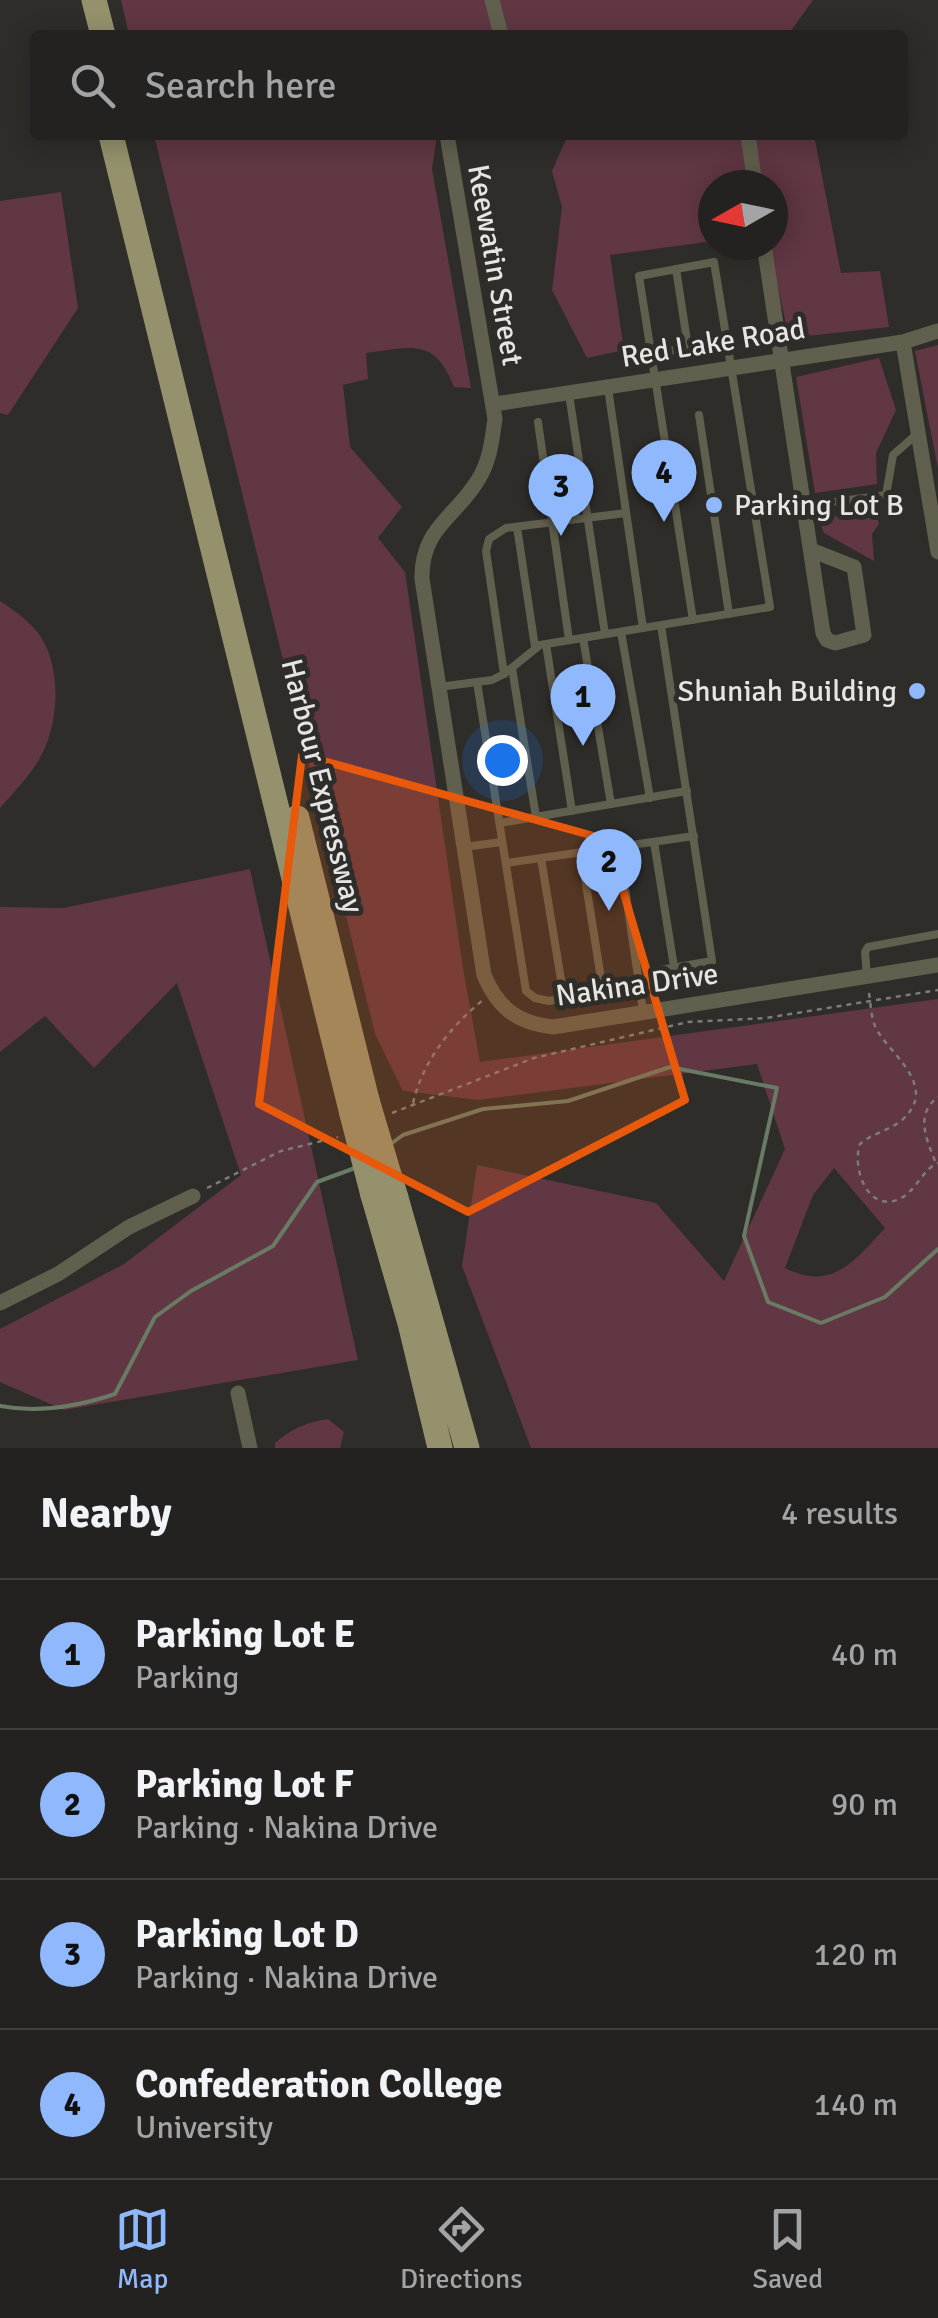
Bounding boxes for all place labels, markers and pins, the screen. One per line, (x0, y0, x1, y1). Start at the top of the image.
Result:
pin: 4 (632, 440, 696, 522)
pin: 3 (528, 454, 594, 536)
place label: Parking Lot B (734, 487, 904, 524)
marker: Parking Lot B (703, 494, 725, 516)
pin: 1 (550, 664, 616, 746)
place label: Shuniah Building (678, 673, 897, 710)
marker: Shuniah Building (906, 680, 928, 702)
pin: 2 (576, 828, 642, 911)

